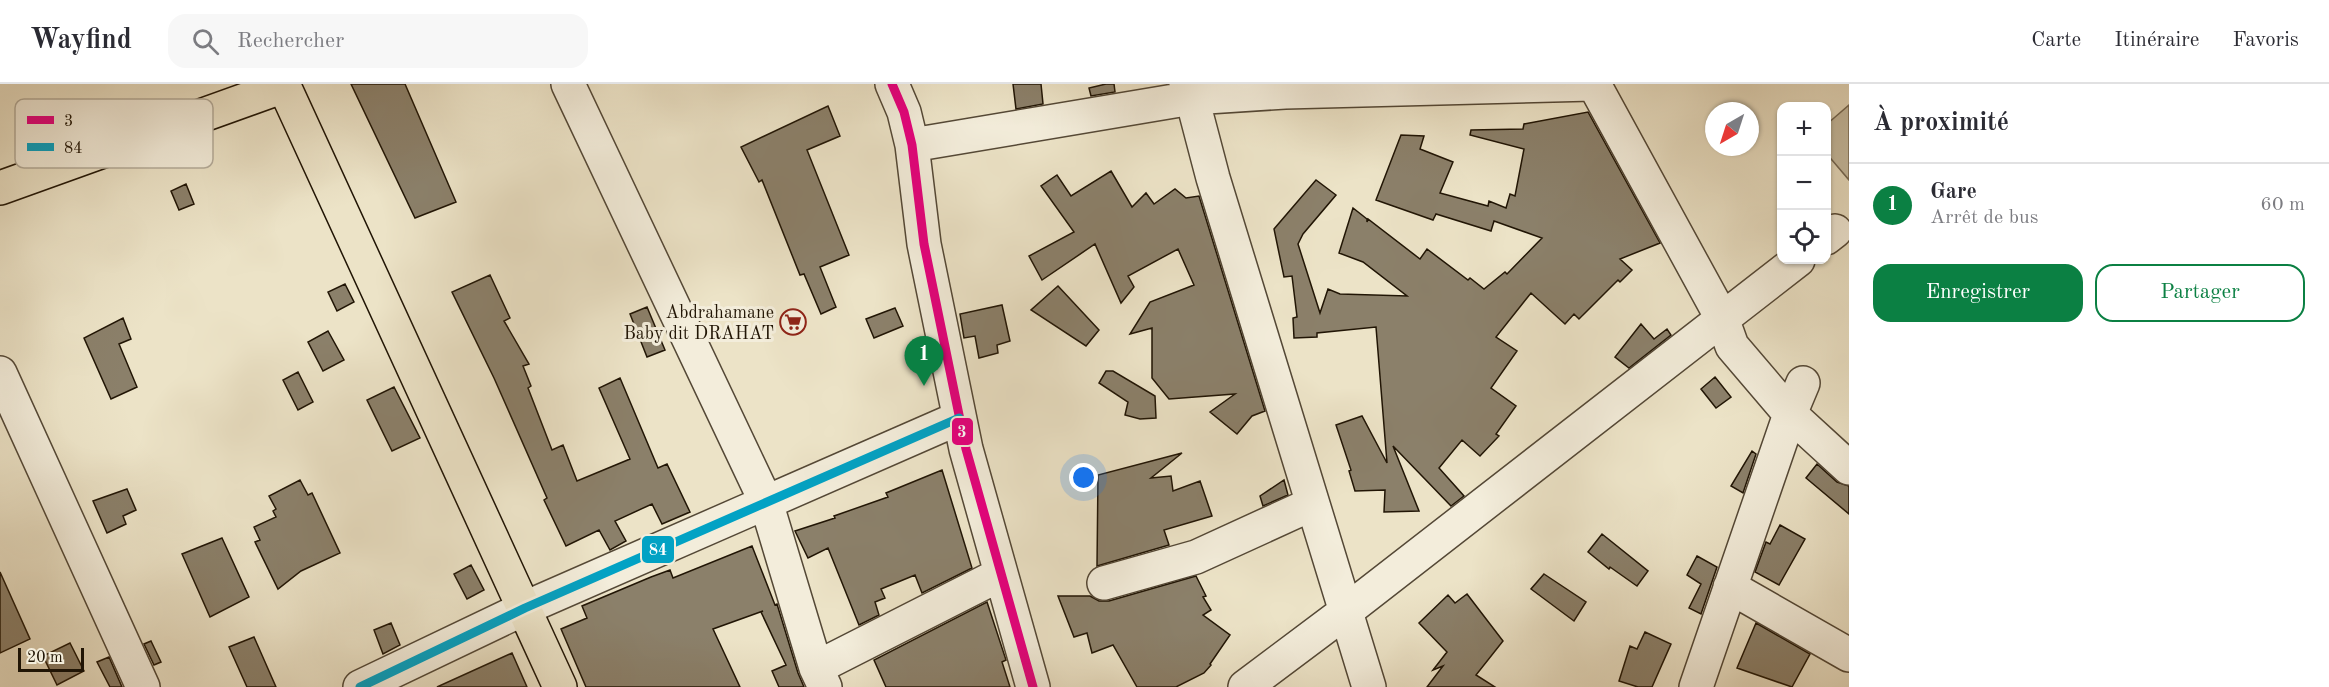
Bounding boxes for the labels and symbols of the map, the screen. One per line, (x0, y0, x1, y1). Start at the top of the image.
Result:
legend (15, 99, 213, 168)
north arrow (1705, 102, 1759, 156)
text: 3 (64, 114, 73, 130)
text: 84 (64, 141, 83, 157)
place label: Abdrahamane Baby dit DRAHAT (623, 304, 774, 343)
supermarket icon: Abdrahamane Baby dit DRAHAT (778, 307, 808, 337)
pin: 1 (904, 336, 944, 386)
line badge: 3 (951, 417, 974, 446)
text: 3 (957, 425, 967, 441)
your location (1069, 463, 1098, 492)
line badge: 84 (641, 535, 675, 564)
text: 84 (649, 543, 667, 559)
scale bar (18, 645, 84, 672)

